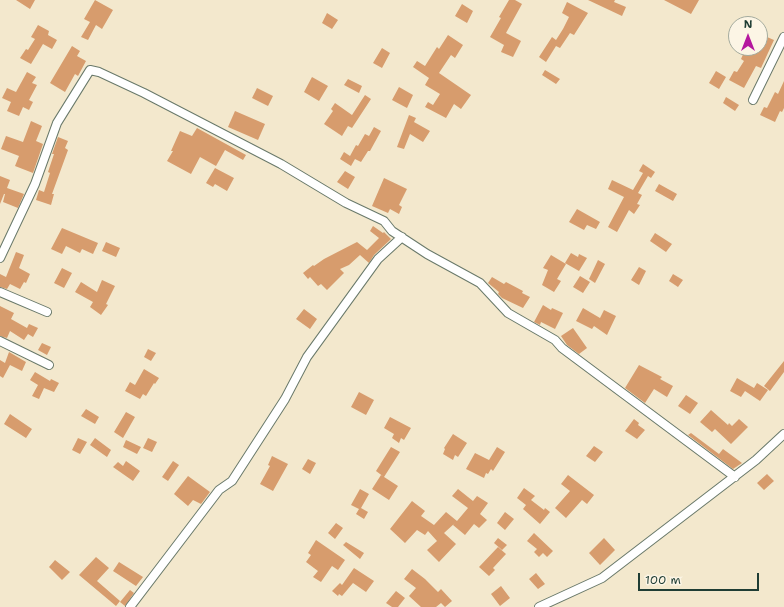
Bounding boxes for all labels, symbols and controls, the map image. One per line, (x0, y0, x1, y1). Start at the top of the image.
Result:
north arrow (728, 16, 768, 56)
text: N (744, 17, 752, 32)
scale bar (640, 565, 761, 591)
text: 100 m (645, 572, 681, 588)

